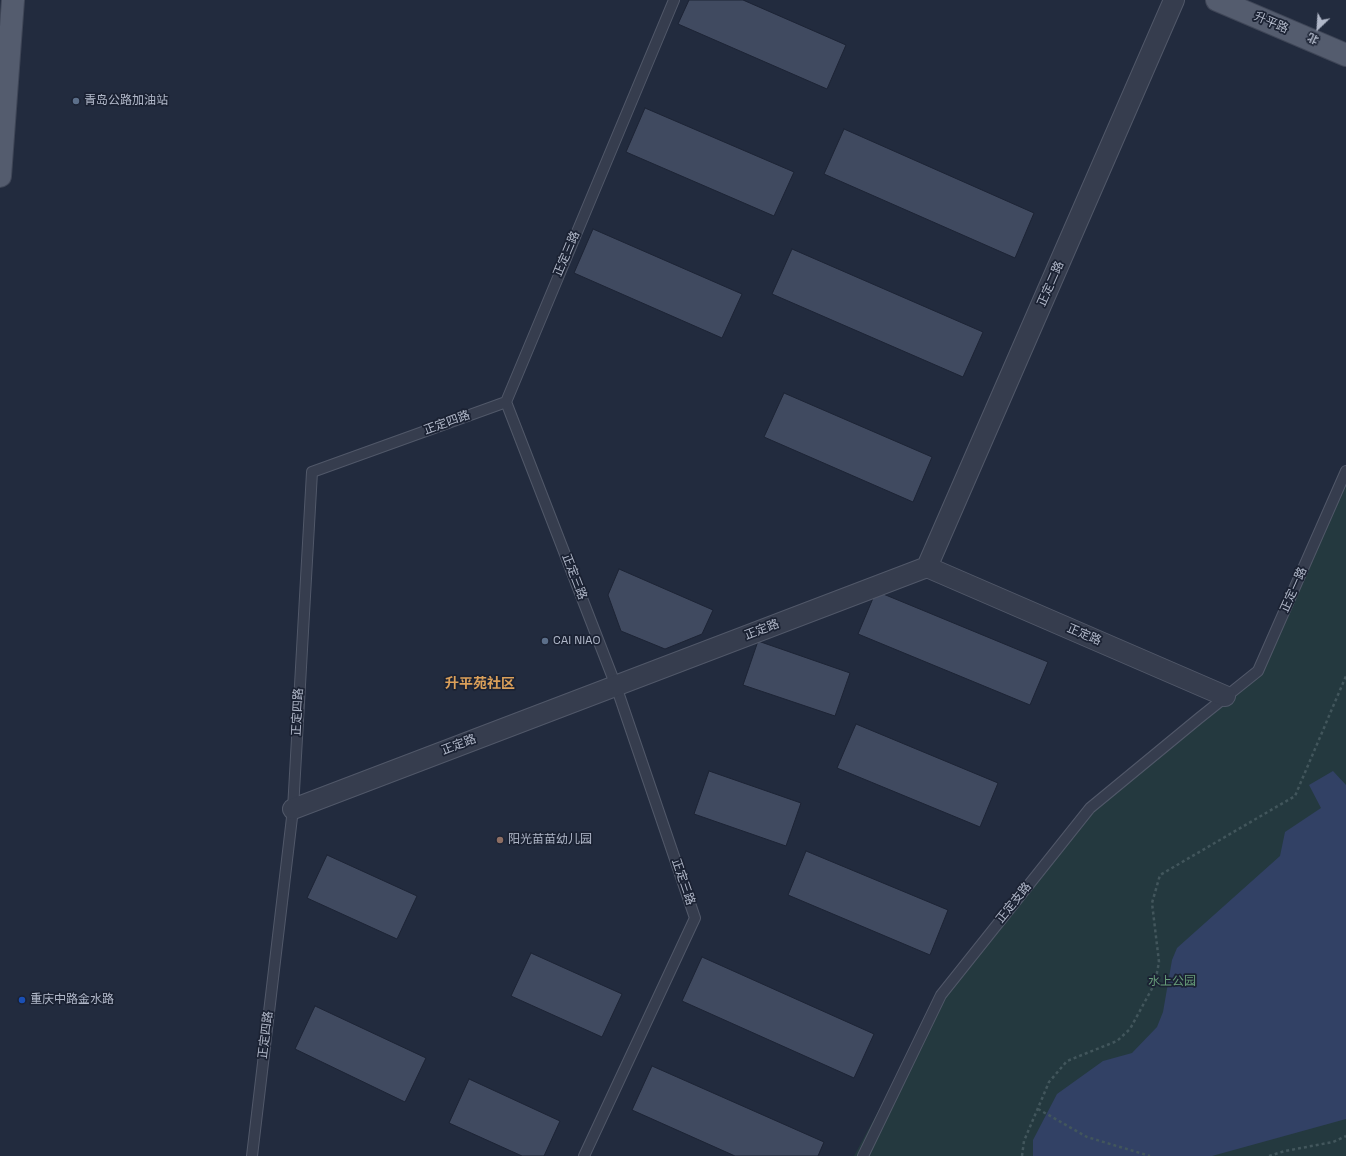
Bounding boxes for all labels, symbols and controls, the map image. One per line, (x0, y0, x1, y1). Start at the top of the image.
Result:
north arrow (1298, 8, 1338, 48)
street label: 升平路 (1252, 9, 1290, 37)
text: 北 (1305, 30, 1321, 48)
place label: 青岛公路加油站 (84, 94, 168, 108)
marker: 青岛公路加油站 (71, 96, 81, 106)
street label: 正定三路 (551, 229, 583, 279)
street label: 正定二路 (1035, 259, 1067, 309)
street label: 正定四路 (422, 408, 472, 438)
street label: 正定三路 (559, 552, 589, 602)
street label: 正定一路 (1278, 565, 1310, 615)
street label: 正定路 (743, 617, 781, 643)
street label: 正定路 (1065, 621, 1103, 649)
place label: CAI NIAO (553, 634, 601, 648)
marker: CAI NIAO (540, 636, 550, 646)
district label: 升平苑社区 (445, 676, 515, 692)
street label: 正定四路 (290, 688, 306, 736)
street label: 正定路 (440, 732, 478, 758)
place label: 阳光苗苗幼儿园 (508, 833, 592, 847)
marker: 阳光苗苗幼儿园 (495, 835, 505, 845)
street label: 正定三路 (668, 857, 698, 907)
street label: 正定支路 (993, 880, 1035, 926)
park label: 水上公园 (1148, 975, 1196, 989)
place label: 重庆中路金水路 (30, 993, 114, 1007)
marker: 重庆中路金水路 (17, 995, 27, 1005)
street label: 正定四路 (256, 1010, 276, 1060)

